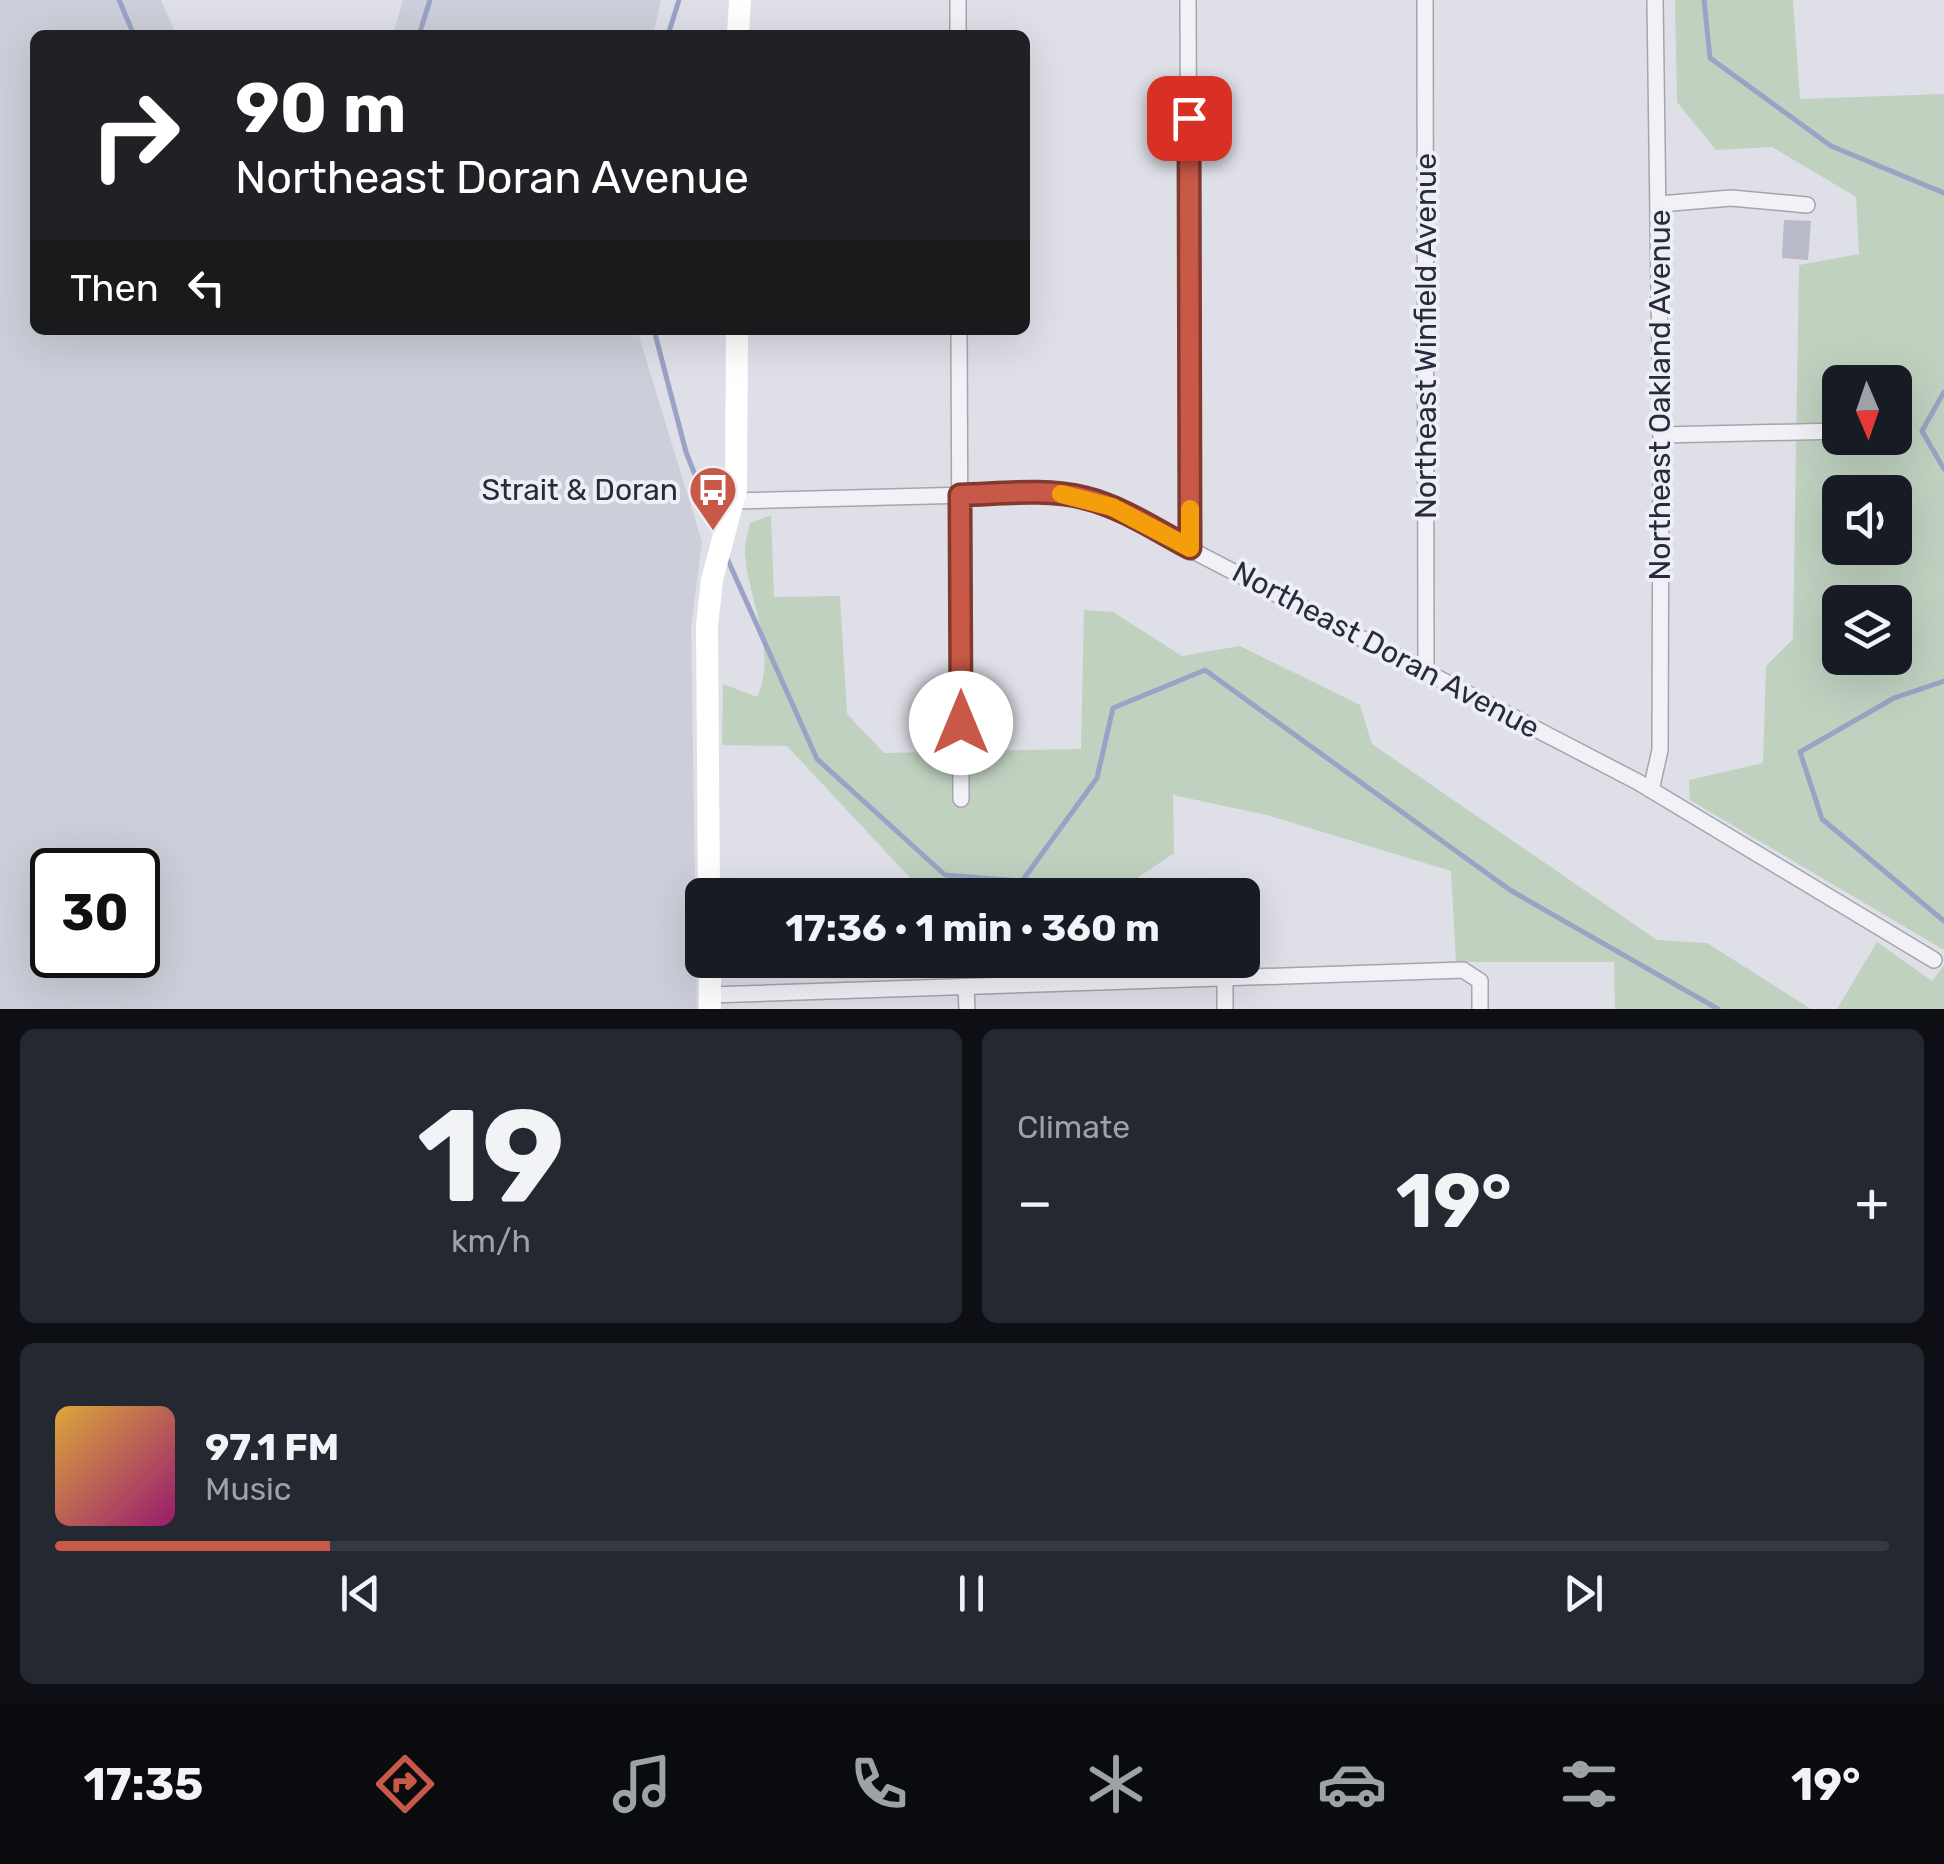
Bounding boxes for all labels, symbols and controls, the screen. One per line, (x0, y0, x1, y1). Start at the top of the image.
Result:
text: 90 m (235, 67, 407, 150)
icon: right (70, 70, 200, 200)
pin (1147, 76, 1232, 161)
icon: arrive (1162, 91, 1217, 146)
text: Northeast Doran Avenue (235, 151, 749, 204)
street label: Northeast Winfield Avenue (1408, 153, 1444, 519)
street label: Northeast Oakland Avenue (1642, 209, 1678, 581)
icon: left (179, 260, 234, 315)
text: Then (70, 265, 159, 311)
north arrow (1822, 365, 1912, 455)
map controls (1822, 365, 1912, 675)
bus stop icon: Strait & Doran (687, 464, 739, 532)
place label: Strait & Doran (482, 472, 678, 508)
button: sound (1822, 475, 1912, 565)
street label: Northeast Doran Avenue (1226, 554, 1546, 746)
button: layers (1822, 585, 1912, 675)
position arrow (909, 671, 1013, 775)
speed limit sign: 30 (30, 848, 160, 978)
text: 17:36 · 1 min · 360 m (785, 905, 1160, 951)
text: 19 (417, 1079, 565, 1234)
text: Climate (1017, 1108, 1130, 1146)
text: 19° (1396, 1157, 1512, 1246)
text: − (1017, 1170, 1053, 1235)
text: + (1855, 1170, 1889, 1235)
text: km/h (451, 1222, 531, 1260)
text: 97.1 FM (205, 1424, 339, 1470)
text: Music (205, 1470, 291, 1508)
icon: previous (333, 1566, 388, 1621)
icon: pause (944, 1566, 999, 1621)
icon: next (1556, 1566, 1611, 1621)
icon: directions (370, 1749, 440, 1819)
icon: music (607, 1749, 677, 1819)
icon: phone (844, 1749, 914, 1819)
icon: climate (1081, 1749, 1151, 1819)
icon: car (1317, 1749, 1387, 1819)
icon: filters (1554, 1749, 1624, 1819)
text: 17:35 (83, 1758, 203, 1811)
text: 19° (1791, 1758, 1861, 1811)

